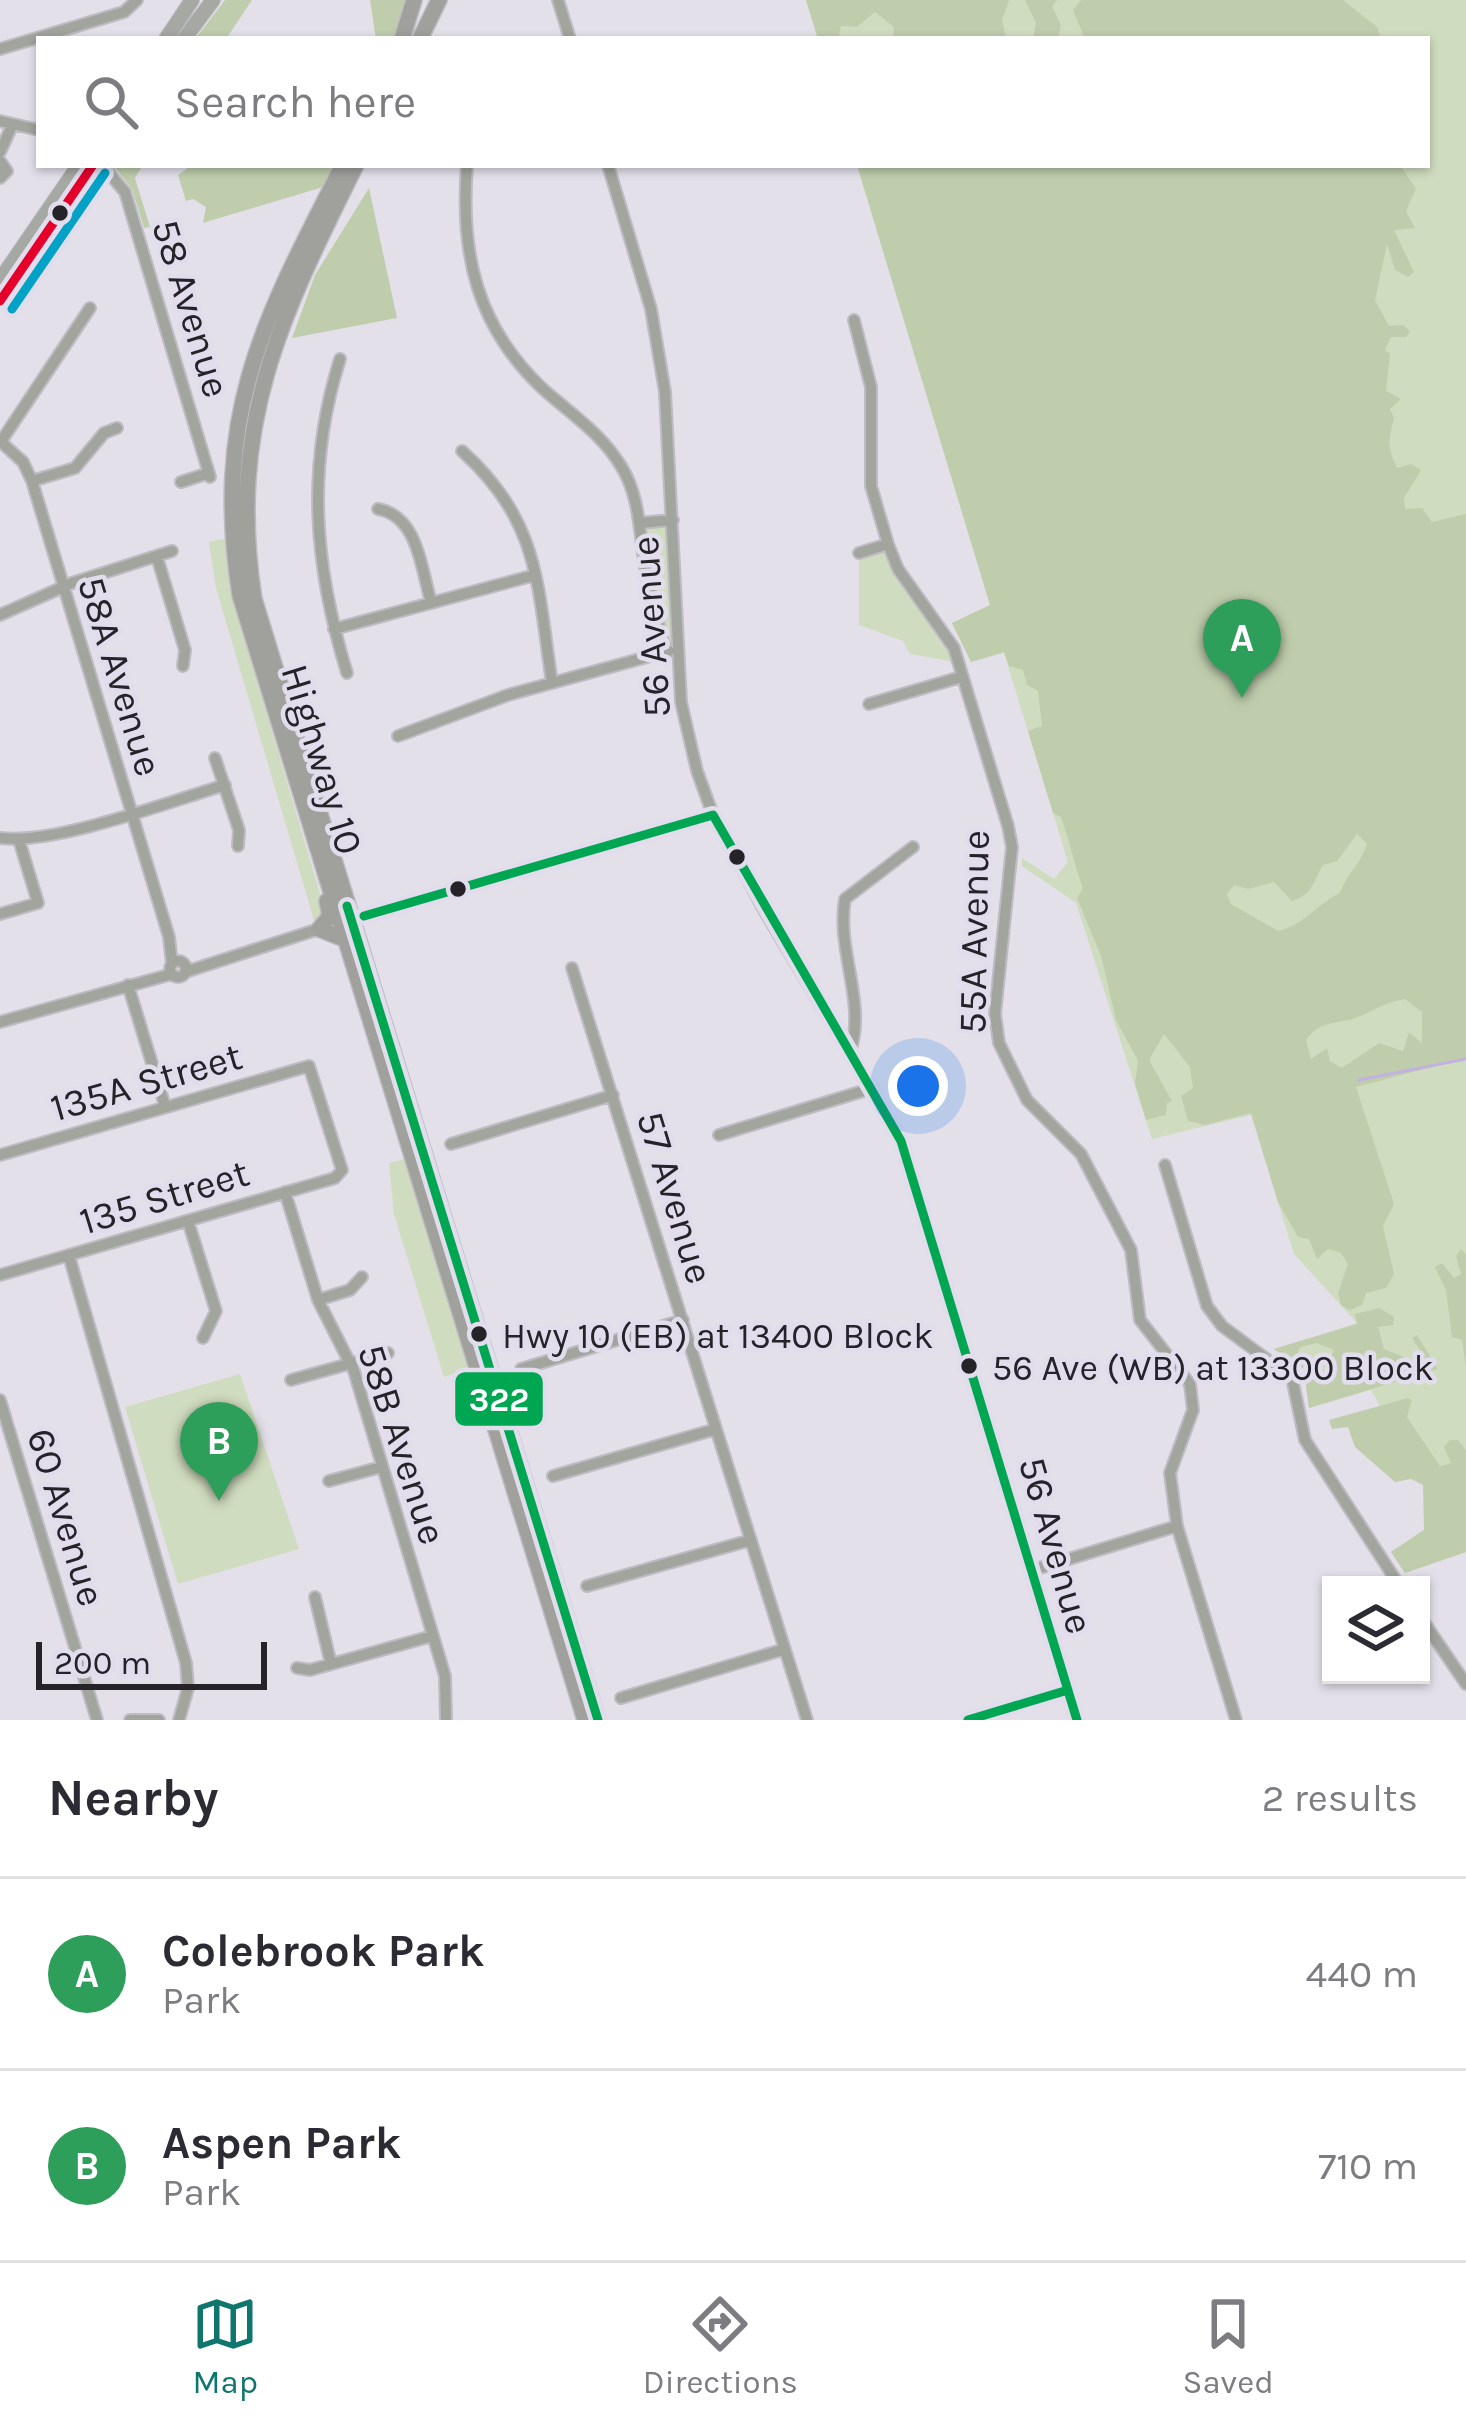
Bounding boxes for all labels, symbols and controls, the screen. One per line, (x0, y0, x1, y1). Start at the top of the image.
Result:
search box (36, 36, 1430, 168)
icon: search (78, 69, 144, 135)
text: Search here (174, 76, 416, 128)
unlabelled marker (49, 202, 71, 224)
street label: 58 Avenue (142, 214, 240, 403)
street label: 56 Avenue (622, 535, 680, 719)
street label: 58A Avenue (68, 571, 172, 782)
pin: A (1203, 599, 1281, 698)
street label: Highway 10 (271, 659, 373, 860)
street label: 55A Avenue (949, 830, 999, 1034)
unlabelled marker (726, 846, 748, 868)
unlabelled marker (447, 878, 469, 900)
street label: 135A Street (45, 1033, 247, 1131)
your location (888, 1056, 948, 1116)
street label: 57 Avenue (627, 1105, 723, 1289)
street label: 135 Street (74, 1149, 254, 1244)
place label: Hwy 10 (EB) at 13400 Block (502, 1315, 933, 1357)
marker: Hwy 10 (EB) at 13400 Block (468, 1323, 490, 1345)
street label: 58B Avenue (348, 1338, 456, 1550)
place label: 56 Ave (WB) at 13300 Block (992, 1347, 1434, 1389)
marker: 56 Ave (WB) at 13300 Block (958, 1355, 980, 1377)
line badge: 322 (453, 1370, 545, 1428)
text: 322 (469, 1381, 529, 1419)
pin: B (180, 1402, 258, 1501)
street label: 60 Avenue (17, 1423, 115, 1612)
street label: 56 Avenue (1009, 1451, 1103, 1639)
map controls (1322, 1576, 1430, 1684)
button: layers (1322, 1576, 1430, 1684)
scale bar (36, 1636, 267, 1689)
text: 200 m (54, 1644, 151, 1682)
text: Nearby (48, 1768, 218, 1828)
text: 2 results (1262, 1775, 1418, 1821)
text: Colebrook Park (162, 1925, 485, 1977)
text: A (75, 1951, 99, 1997)
text: 440 m (1306, 1951, 1418, 1997)
text: Park (162, 1977, 241, 2023)
text: Aspen Park (162, 2117, 401, 2169)
text: B (74, 2143, 100, 2189)
text: 710 m (1318, 2143, 1418, 2189)
text: Park (162, 2169, 241, 2215)
tab: Map (192, 2291, 258, 2401)
tab: Directions (643, 2291, 798, 2401)
tab: Saved (1183, 2291, 1274, 2401)

